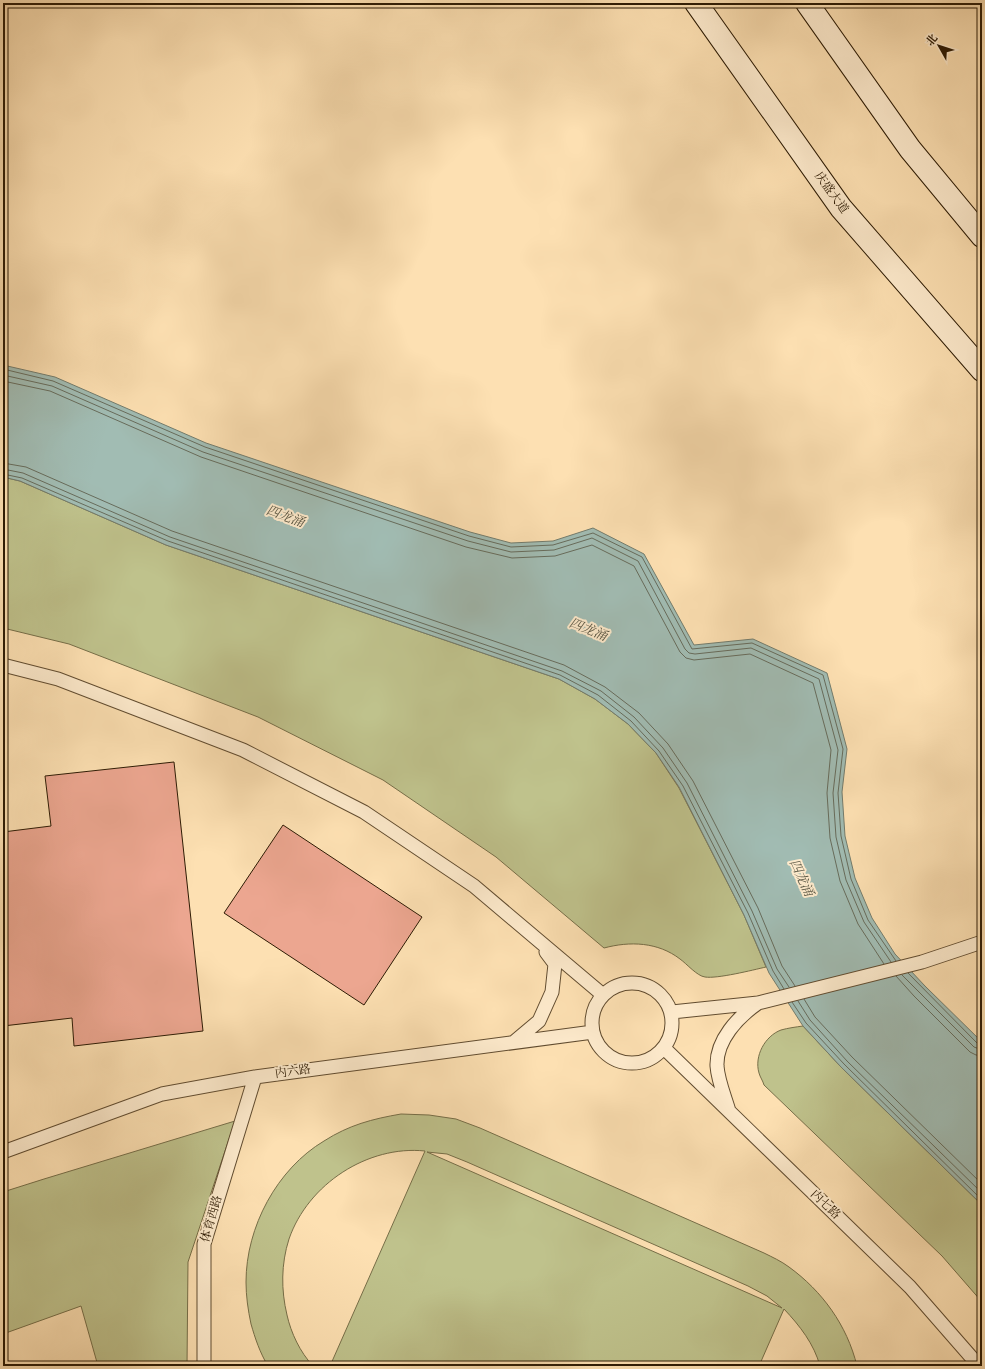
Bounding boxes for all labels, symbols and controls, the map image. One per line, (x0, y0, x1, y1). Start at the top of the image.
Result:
north arrow (919, 26, 959, 66)
text: 北 (924, 32, 940, 48)
street label: 庆盛大道 (812, 169, 852, 216)
water label: 四龙涌 (264, 503, 308, 530)
water label: 四龙涌 (567, 616, 611, 644)
water label: 四龙涌 (787, 857, 817, 900)
street label: 内六路 (274, 1062, 312, 1080)
street label: 内七路 (808, 1187, 844, 1222)
street label: 体育西路 (198, 1194, 224, 1244)

